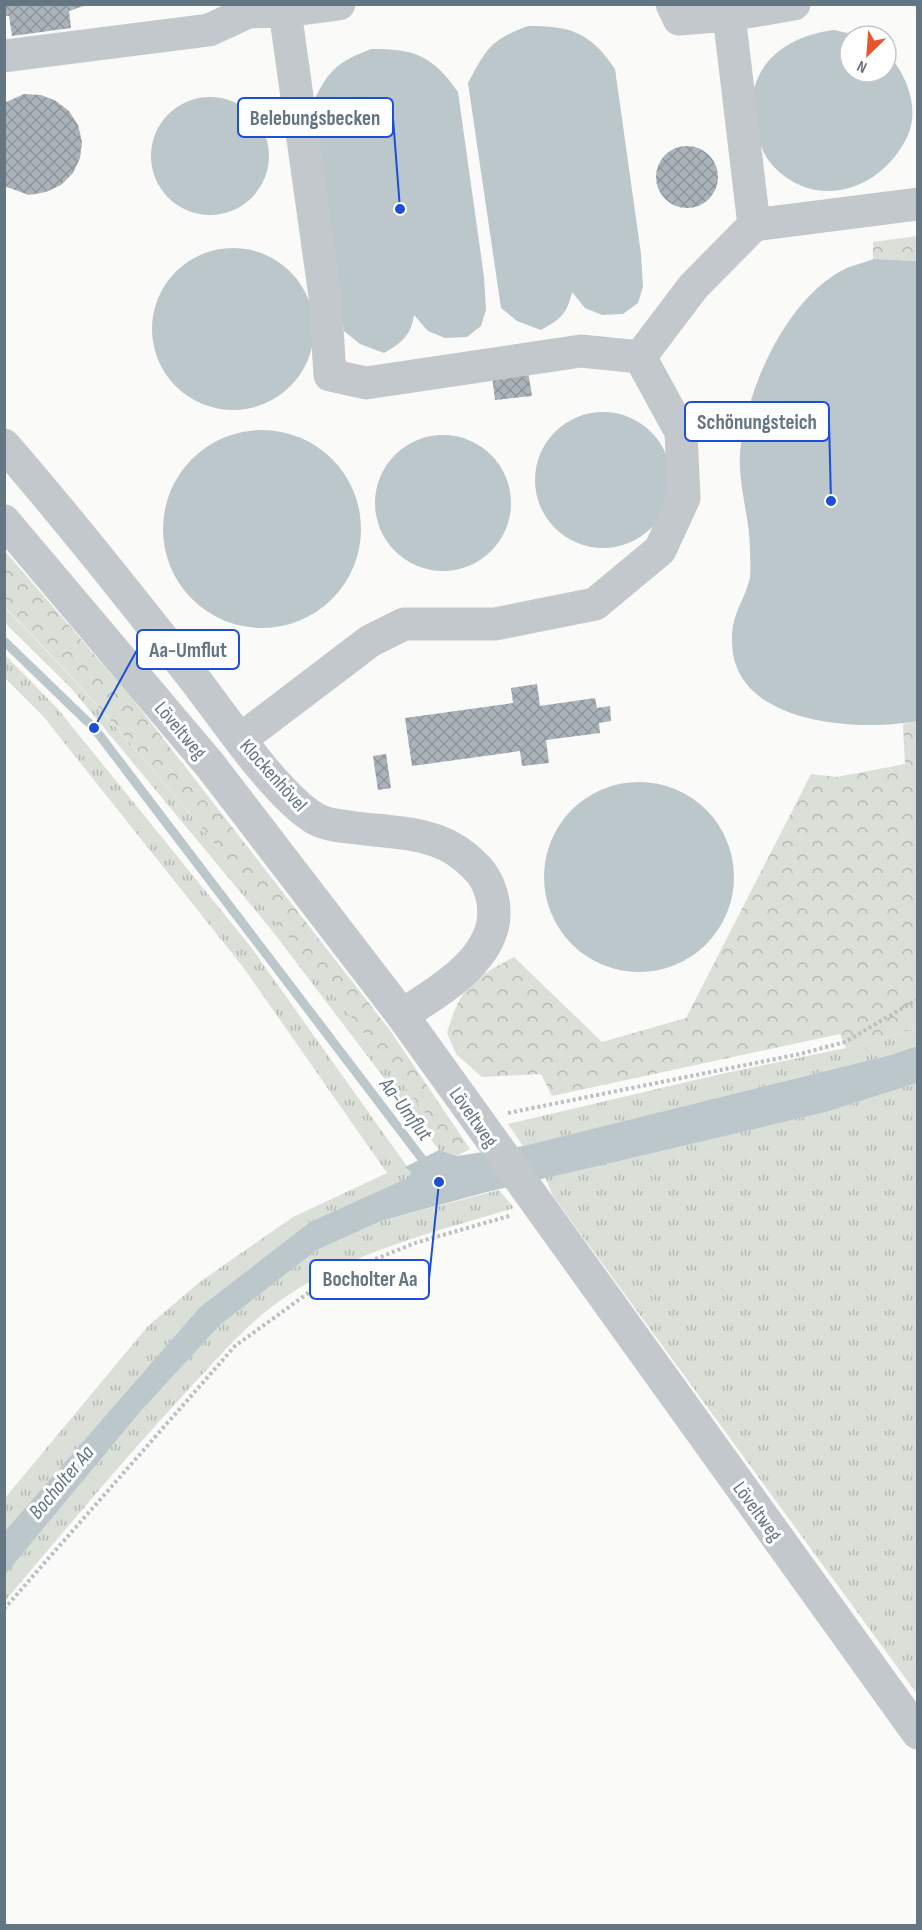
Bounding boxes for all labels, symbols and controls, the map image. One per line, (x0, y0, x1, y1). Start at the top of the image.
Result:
north arrow (838, 24, 898, 84)
text: N (854, 56, 870, 77)
callout: Belebungsbecken (238, 98, 393, 137)
text: Belebungsbecken (250, 106, 380, 131)
callout: Schönungsteich (685, 402, 829, 441)
text: Schönungsteich (697, 410, 817, 435)
callout: Aa-Umflut (137, 630, 239, 669)
text: Aa-Umflut (148, 638, 227, 663)
street label: Löveltweg (149, 697, 211, 764)
street label: Klockenhövel (235, 735, 312, 817)
water label: Aa-Umflut (373, 1072, 438, 1146)
street label: Löveltweg (444, 1083, 503, 1152)
callout: Bocholter Aa (310, 1260, 429, 1299)
text: Bocholter Aa (322, 1267, 418, 1292)
water label: Bocholter Aa (23, 1440, 100, 1524)
street label: Löveltweg (728, 1477, 787, 1546)

